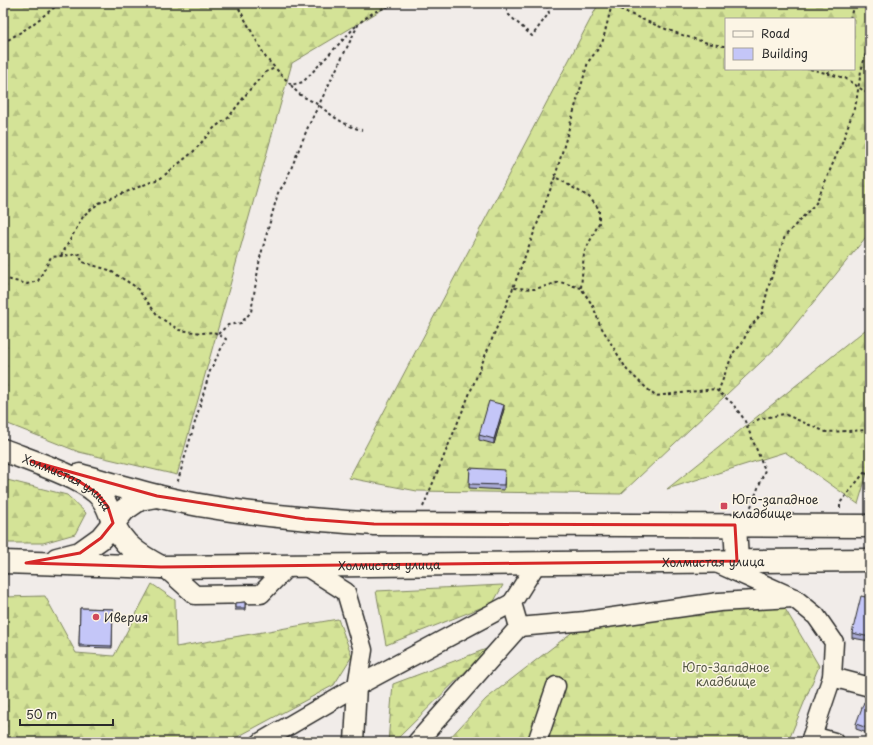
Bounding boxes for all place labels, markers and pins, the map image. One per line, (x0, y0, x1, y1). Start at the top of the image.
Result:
place label: Юго-западное кладбище (732, 490, 819, 522)
marker: Юго-западное кладбище (719, 501, 729, 511)
place label: Иверия (104, 608, 148, 626)
marker: Иверия (91, 612, 101, 622)

